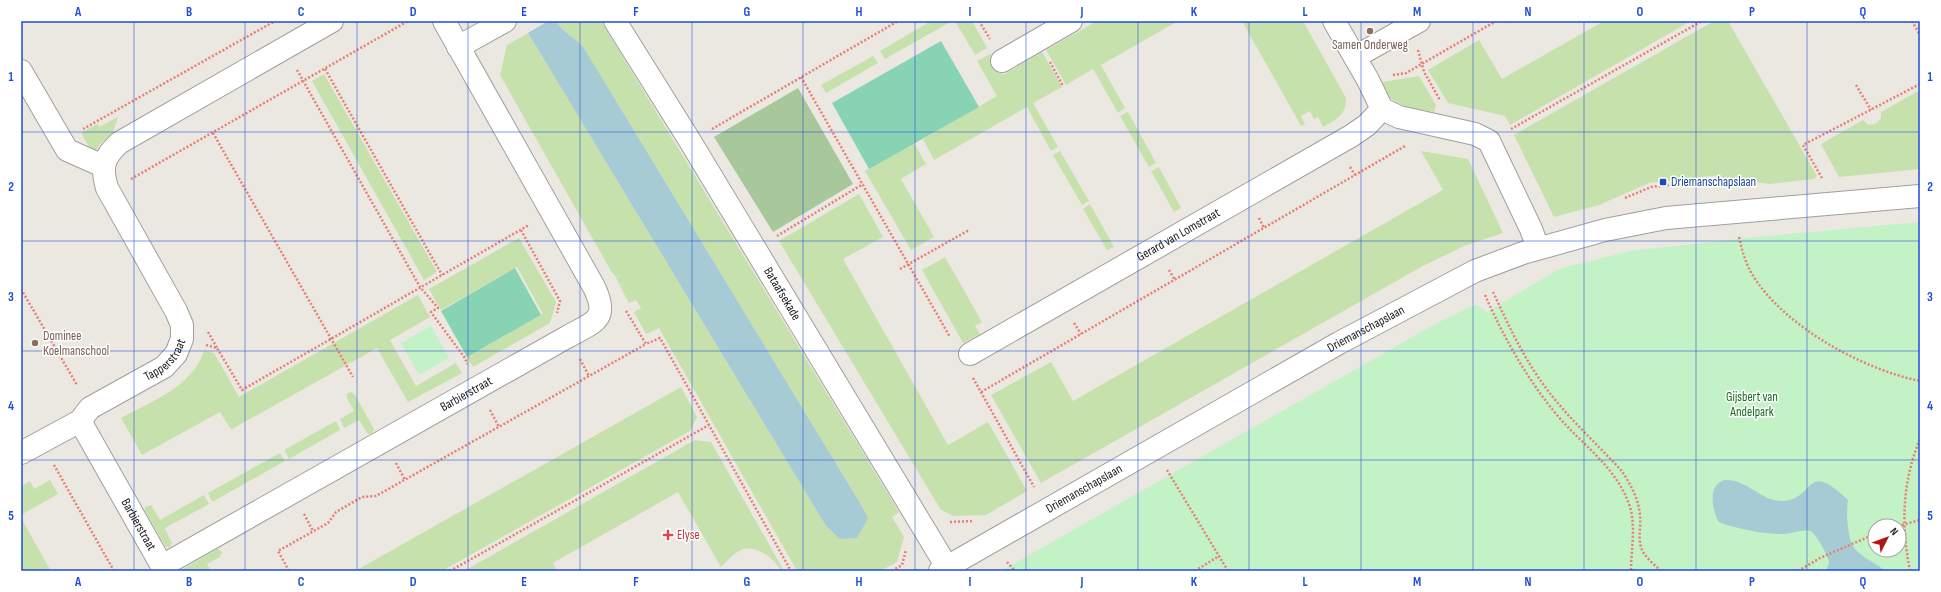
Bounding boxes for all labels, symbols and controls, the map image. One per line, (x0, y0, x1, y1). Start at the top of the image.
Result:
text: A (74, 4, 82, 20)
text: B (186, 4, 192, 20)
text: C (298, 4, 305, 20)
text: D (410, 4, 417, 20)
text: E (521, 4, 527, 20)
text: F (633, 4, 639, 20)
text: G (744, 4, 751, 20)
text: H (856, 4, 863, 20)
text: I (969, 4, 972, 20)
text: J (1080, 4, 1084, 20)
text: K (1191, 4, 1198, 20)
text: L (1302, 4, 1308, 20)
text: M (1413, 4, 1421, 20)
text: N (1525, 4, 1532, 20)
text: O (1637, 4, 1644, 20)
text: P (1749, 4, 1755, 20)
text: Q (1860, 4, 1867, 20)
marker: Samen Onderweg (1365, 26, 1375, 36)
place label: Samen Onderweg (1332, 37, 1408, 53)
text: 1 (8, 69, 14, 85)
text: 1 (1927, 69, 1933, 85)
place label: Driemanschapslaan (1671, 174, 1756, 190)
marker: Driemanschapslaan (1658, 177, 1668, 187)
text: 2 (8, 179, 14, 195)
text: 2 (1927, 179, 1933, 195)
street label: Gerard van Lomstraat (1134, 205, 1223, 265)
street label: Bataafsekade (760, 264, 804, 323)
text: 3 (8, 289, 14, 305)
text: 3 (1927, 289, 1933, 305)
street label: Driemanschapslaan (1324, 302, 1407, 356)
place label: Dominee Koelmanschool (43, 328, 109, 359)
street label: Tapperstraat (141, 336, 189, 385)
marker: Dominee Koelmanschool (30, 338, 40, 348)
street label: Barbierstraat (437, 373, 495, 415)
park label: Gijsbert van Andelpark (1726, 389, 1778, 420)
text: 4 (8, 398, 14, 414)
text: 4 (1927, 398, 1933, 414)
street label: Driemanschapslaan (1043, 461, 1125, 517)
street label: Barbierstraat (117, 496, 160, 554)
text: 5 (8, 508, 14, 524)
text: 5 (1927, 508, 1933, 524)
north arrow (1867, 518, 1907, 558)
text: N (1887, 525, 1901, 538)
place label: Elyse (677, 527, 700, 543)
marker: Elyse (662, 529, 674, 541)
text: A (74, 574, 82, 590)
text: B (186, 574, 192, 590)
text: C (298, 574, 305, 590)
text: D (410, 574, 417, 590)
text: E (521, 574, 527, 590)
text: F (633, 574, 639, 590)
text: G (744, 574, 751, 590)
text: H (856, 574, 863, 590)
text: I (969, 574, 972, 590)
text: J (1080, 574, 1084, 590)
text: K (1191, 574, 1198, 590)
text: L (1302, 574, 1308, 590)
text: M (1413, 574, 1421, 590)
text: N (1525, 574, 1532, 590)
text: O (1637, 574, 1644, 590)
text: P (1749, 574, 1755, 590)
text: Q (1860, 574, 1867, 590)

